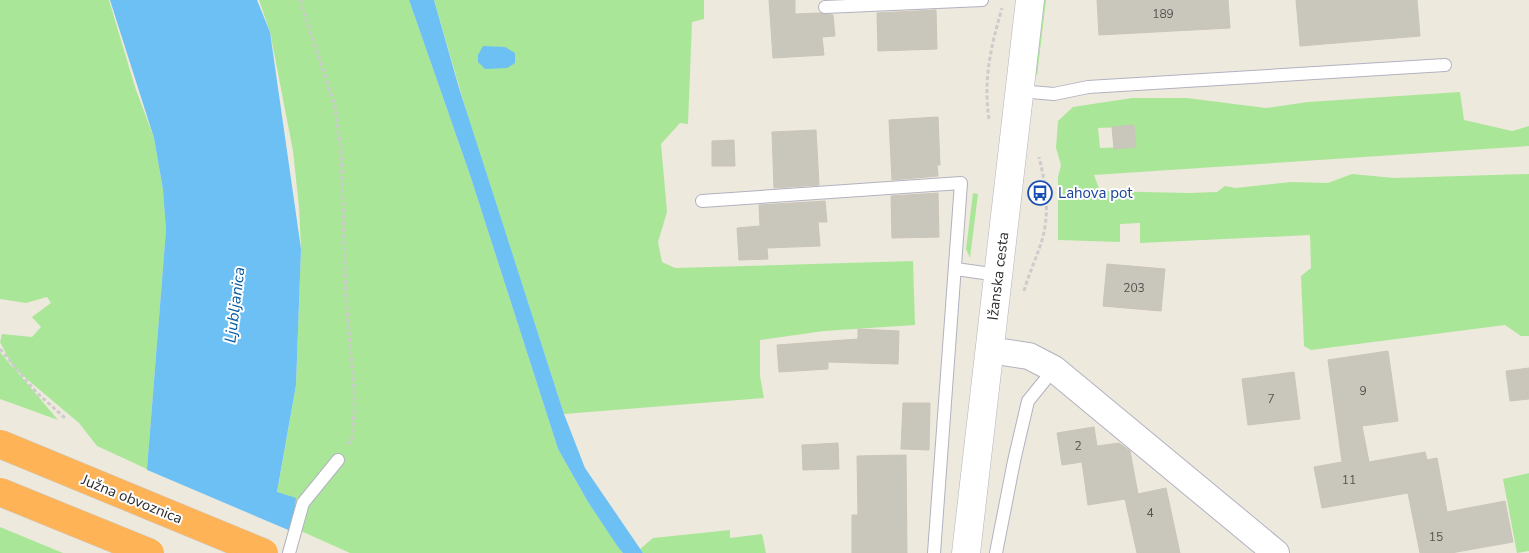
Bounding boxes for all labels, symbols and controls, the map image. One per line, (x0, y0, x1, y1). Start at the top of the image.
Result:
house number: 189 (1152, 6, 1174, 22)
bus stop icon: Lahova pot (1027, 180, 1053, 206)
place label: Lahova pot (1058, 183, 1133, 203)
street label: Ižanska cesta (983, 231, 1013, 321)
water label: Ljubljanica (219, 266, 251, 344)
house number: 203 (1123, 280, 1145, 296)
house number: 9 (1359, 383, 1367, 399)
house number: 7 (1267, 391, 1275, 407)
house number: 2 (1074, 438, 1082, 454)
street label: Južna obvoznica (78, 469, 185, 528)
house number: 11 (1342, 472, 1356, 488)
house number: 4 (1146, 505, 1154, 521)
house number: 15 (1429, 529, 1443, 545)

